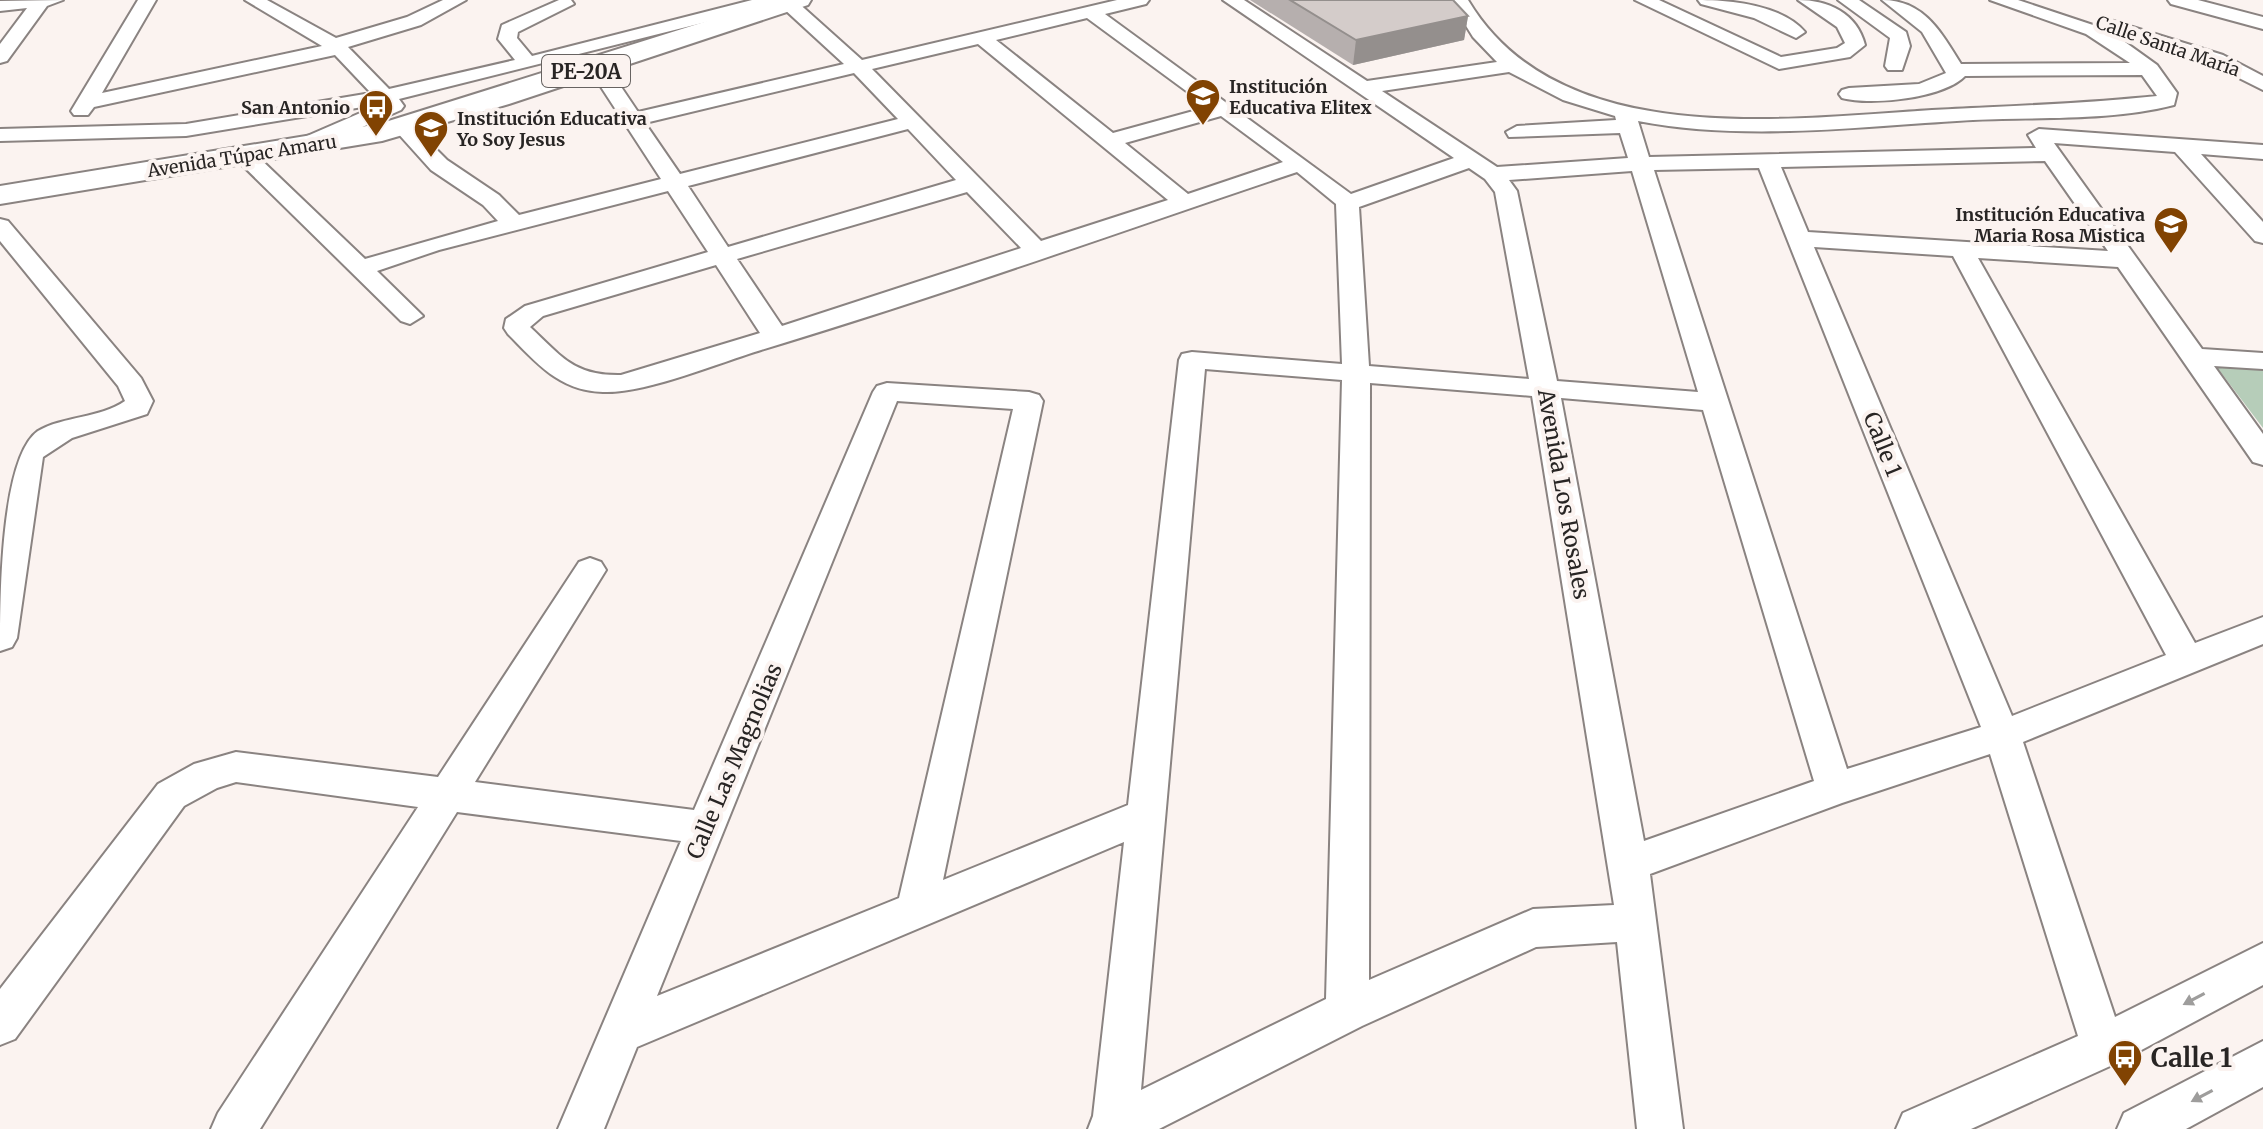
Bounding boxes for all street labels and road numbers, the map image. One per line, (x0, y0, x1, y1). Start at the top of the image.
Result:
street label: Calle Santa María (2093, 11, 2243, 82)
road number: PE-20A (542, 55, 630, 87)
street label: Avenida Túpac Amaru (145, 130, 338, 182)
street label: Avenida Los Rosales (1532, 386, 1596, 601)
street label: Calle 1 (1858, 408, 1908, 480)
street label: Calle Las Magnolias (680, 659, 788, 863)

